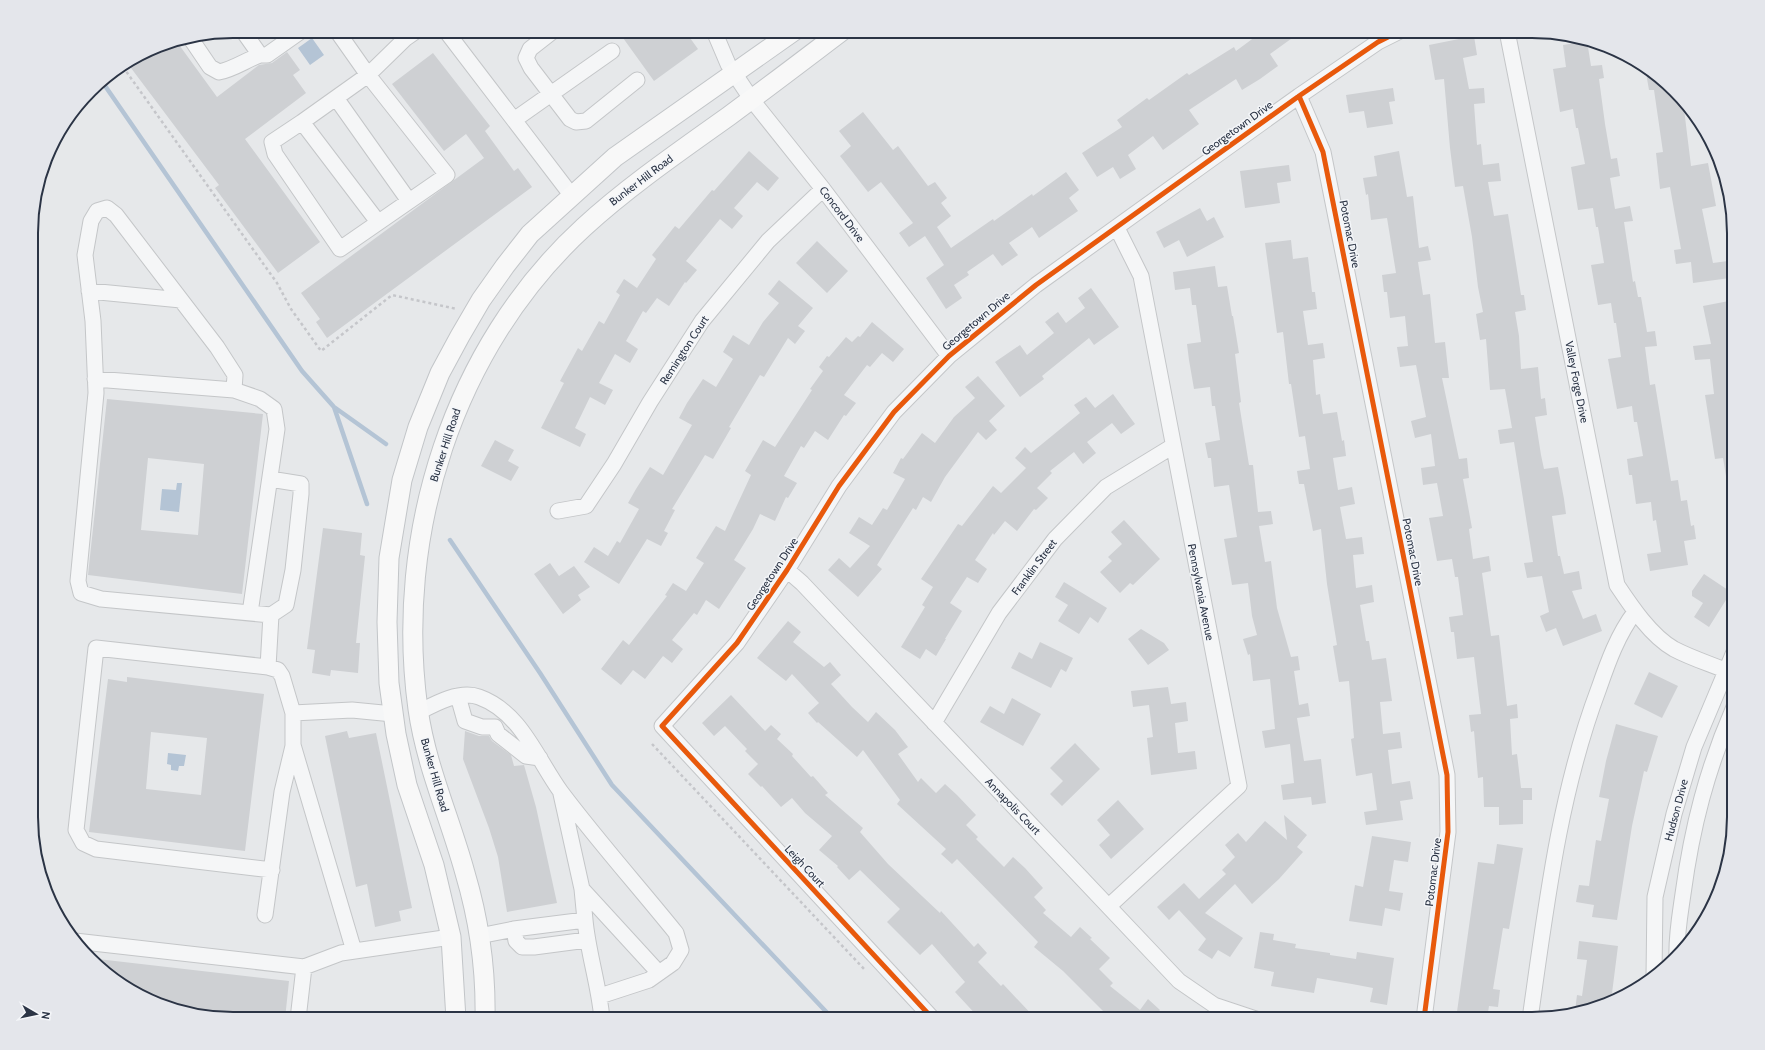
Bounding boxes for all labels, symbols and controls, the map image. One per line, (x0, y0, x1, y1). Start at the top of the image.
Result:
street label: Georgetown Drive (1199, 97, 1276, 158)
street label: Bunker Hill Road (606, 151, 676, 209)
street label: Concord Drive (816, 183, 868, 245)
street label: Potomac Drive (1337, 199, 1364, 270)
street label: Georgetown Drive (939, 288, 1013, 354)
street label: Remington Court (656, 313, 712, 387)
street label: Valley Forge Drive (1562, 340, 1592, 425)
street label: Bunker Hill Road (427, 407, 463, 483)
street label: Potomac Drive (1400, 517, 1427, 588)
street label: Georgetown Drive (743, 534, 801, 613)
street label: Franklin Street (1008, 536, 1060, 598)
street label: Pennsylvania Avenue (1185, 542, 1217, 642)
street label: Bunker Hill Road (418, 736, 452, 814)
street label: Annapolis Court (982, 774, 1044, 838)
street label: Hudson Drive (1661, 777, 1691, 842)
street label: Potomac Drive (1422, 837, 1444, 907)
street label: Leigh Court (782, 842, 828, 890)
north arrow (16, 994, 56, 1034)
text: N (38, 1011, 53, 1021)

